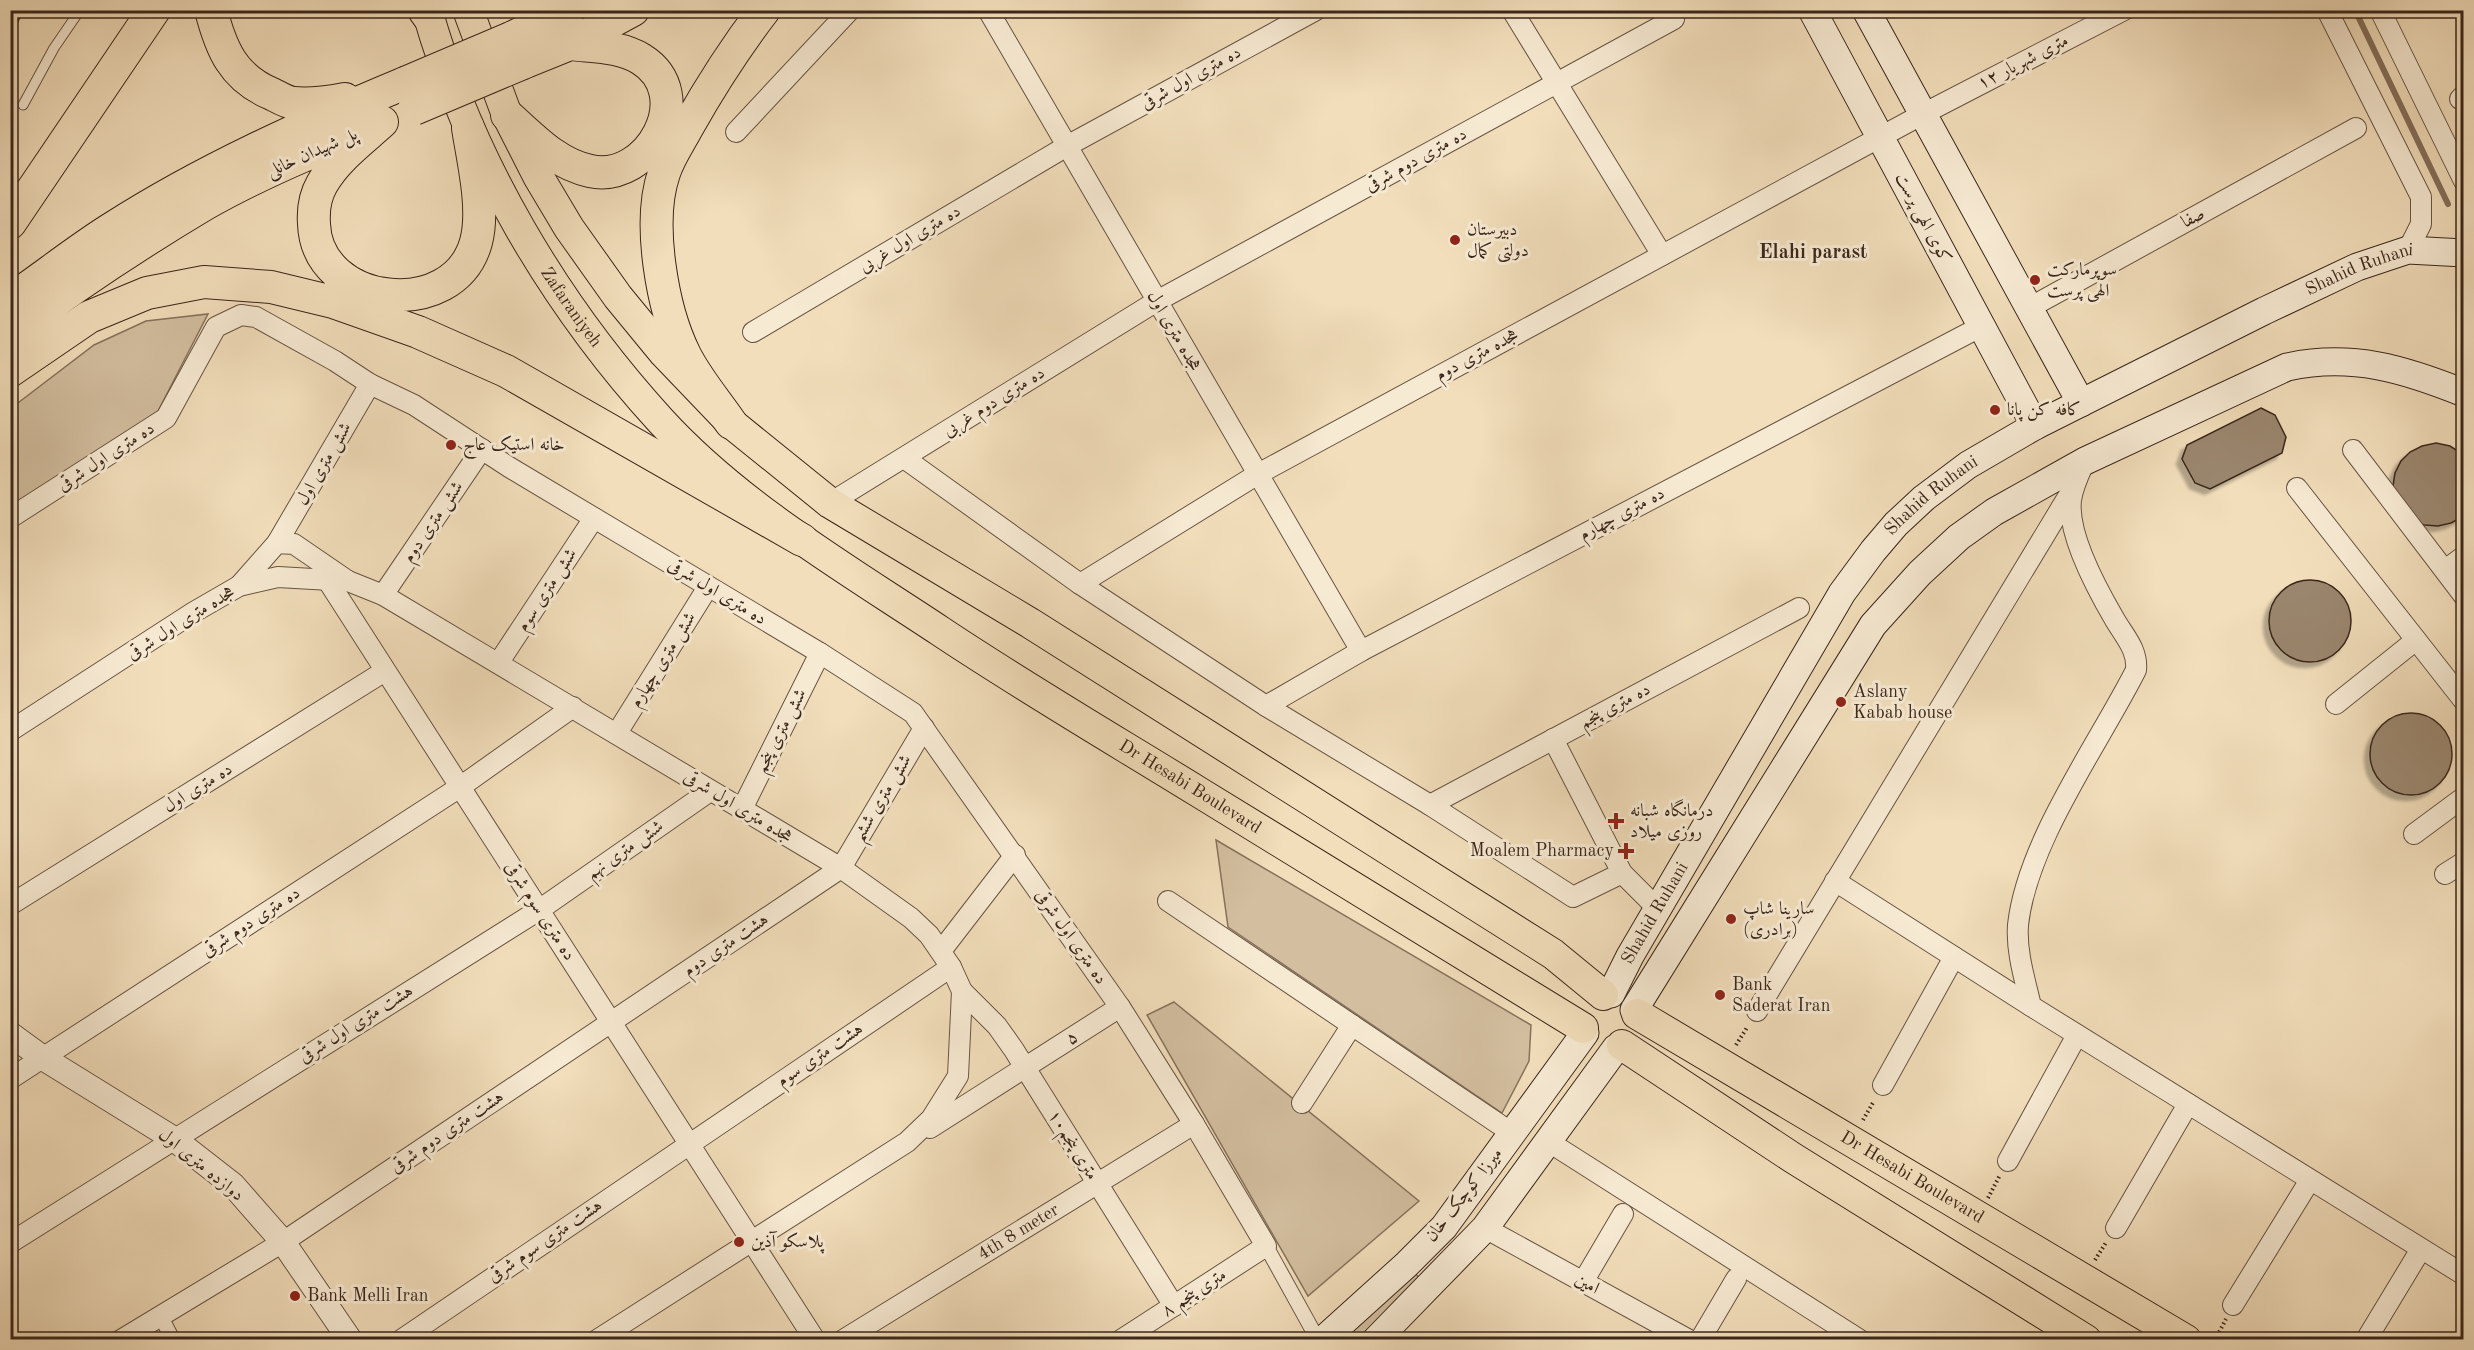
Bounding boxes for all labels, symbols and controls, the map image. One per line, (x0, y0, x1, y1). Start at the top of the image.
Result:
street label: ۱۲ متری شهریار (1975, 31, 2072, 94)
street label: ده متری اول شرقی (1137, 42, 1245, 115)
street label: پل شهیدان خانلی (264, 124, 363, 184)
street label: ده متری دوم شرقی (1362, 124, 1473, 200)
street label: کوی الهی پرست (1890, 170, 1954, 267)
street label: ده متری اول غربی (856, 202, 965, 279)
street label: صفا (2178, 204, 2208, 232)
place label: دبیرستان دولتی کمال (1467, 221, 1529, 263)
marker: دبیرستان دولتی کمال (1448, 233, 1462, 247)
street label: Shahid Ruhani (2303, 241, 2414, 299)
district label: Elahi parast (1759, 243, 1867, 263)
place label: سوپرمارکت الهی پرست (2047, 261, 2117, 302)
street label: Zafaraniyeh (537, 264, 605, 351)
marker: سوپرمارکت الهی پرست (2028, 273, 2042, 287)
street label: هجده متری اول (1143, 288, 1204, 375)
street label: هجده متری دوم (1433, 326, 1524, 390)
street label: ده متری دوم غربی (940, 364, 1051, 445)
place label: کافه کن پانا (2007, 400, 2081, 422)
marker: کافه کن پانا (1988, 403, 2002, 417)
street label: ده متری اول شرقی (54, 418, 159, 497)
street label: شش متری اول (293, 420, 357, 509)
place label: خانه استیک عاج (463, 435, 565, 460)
marker: خانه استیک عاج (444, 438, 458, 452)
street label: Shahid Ruhani (1881, 452, 1981, 539)
street label: شش متری دوم (399, 478, 472, 569)
street label: ده متری چهارم (1576, 484, 1670, 549)
street label: شش متری سوم (514, 545, 585, 638)
street label: ده متری اول شرقی (664, 555, 770, 630)
street label: هجده متری اول شرقی (123, 582, 239, 665)
street label: شش متری چهارم (627, 609, 705, 714)
street label: ده متری پنجم (1577, 680, 1657, 738)
place label: Aslany Kabab house (1853, 683, 1952, 722)
street label: شش متری پنجم (752, 686, 816, 779)
marker: Aslany Kabab house (1834, 695, 1848, 709)
street label: Dr Hesabi Boulevard (1116, 737, 1264, 837)
street label: شش متری ششم (849, 752, 922, 849)
street label: ده متری اول (160, 760, 236, 817)
street label: هجده متری اول شرقی (679, 767, 796, 848)
place label: درمانگاه شبانه روزی میلاد (1630, 798, 1713, 842)
marker: درمانگاه شبانه روزی میلاد (1607, 812, 1625, 830)
street label: شش متری نهم (583, 817, 671, 889)
place label: Moalem Pharmacy (1470, 842, 1614, 860)
marker: Moalem Pharmacy (1619, 844, 1633, 858)
street label: ده متری سوم شرقی (496, 858, 579, 967)
street label: Shahid Ruhani (1618, 859, 1692, 967)
street label: ده متری دوم شرقی (198, 883, 307, 965)
street label: ده متری اول شرقی (1030, 886, 1111, 989)
place label: سارینا شاپ (برادری) (1743, 900, 1815, 940)
street label: هشت متری دوم (680, 910, 775, 985)
marker: سارینا شاپ (برادری) (1724, 912, 1738, 926)
place label: Bank Saderat Iran (1732, 976, 1831, 1015)
street label: هشت متری اول شرقی (295, 981, 417, 1068)
marker: Bank Saderat Iran (1713, 988, 1727, 1002)
street label: هشت متری سوم (774, 1020, 870, 1095)
street label: ۵ (1063, 1028, 1081, 1048)
street label: هشت متری دوم شرقی (387, 1087, 510, 1181)
street label: ۱۰متری پنجم (1039, 1107, 1101, 1187)
street label: دوازده متری اول (154, 1125, 247, 1205)
street label: Dr Hesabi Boulevard (1837, 1128, 1987, 1227)
street label: میرزا کوچک خان (1421, 1144, 1508, 1247)
street label: هشت متری سوم شرقی (484, 1195, 609, 1291)
street label: 4th 8 meter (975, 1200, 1063, 1264)
place label: پلاسکو آذین (751, 1231, 825, 1254)
marker: پلاسکو آذین (732, 1235, 746, 1249)
street label: ۸ متری پنجم (1159, 1266, 1233, 1326)
street label: امین (1571, 1270, 1602, 1299)
place label: Bank Melli Iran (307, 1287, 429, 1305)
marker: Bank Melli Iran (288, 1289, 302, 1303)

